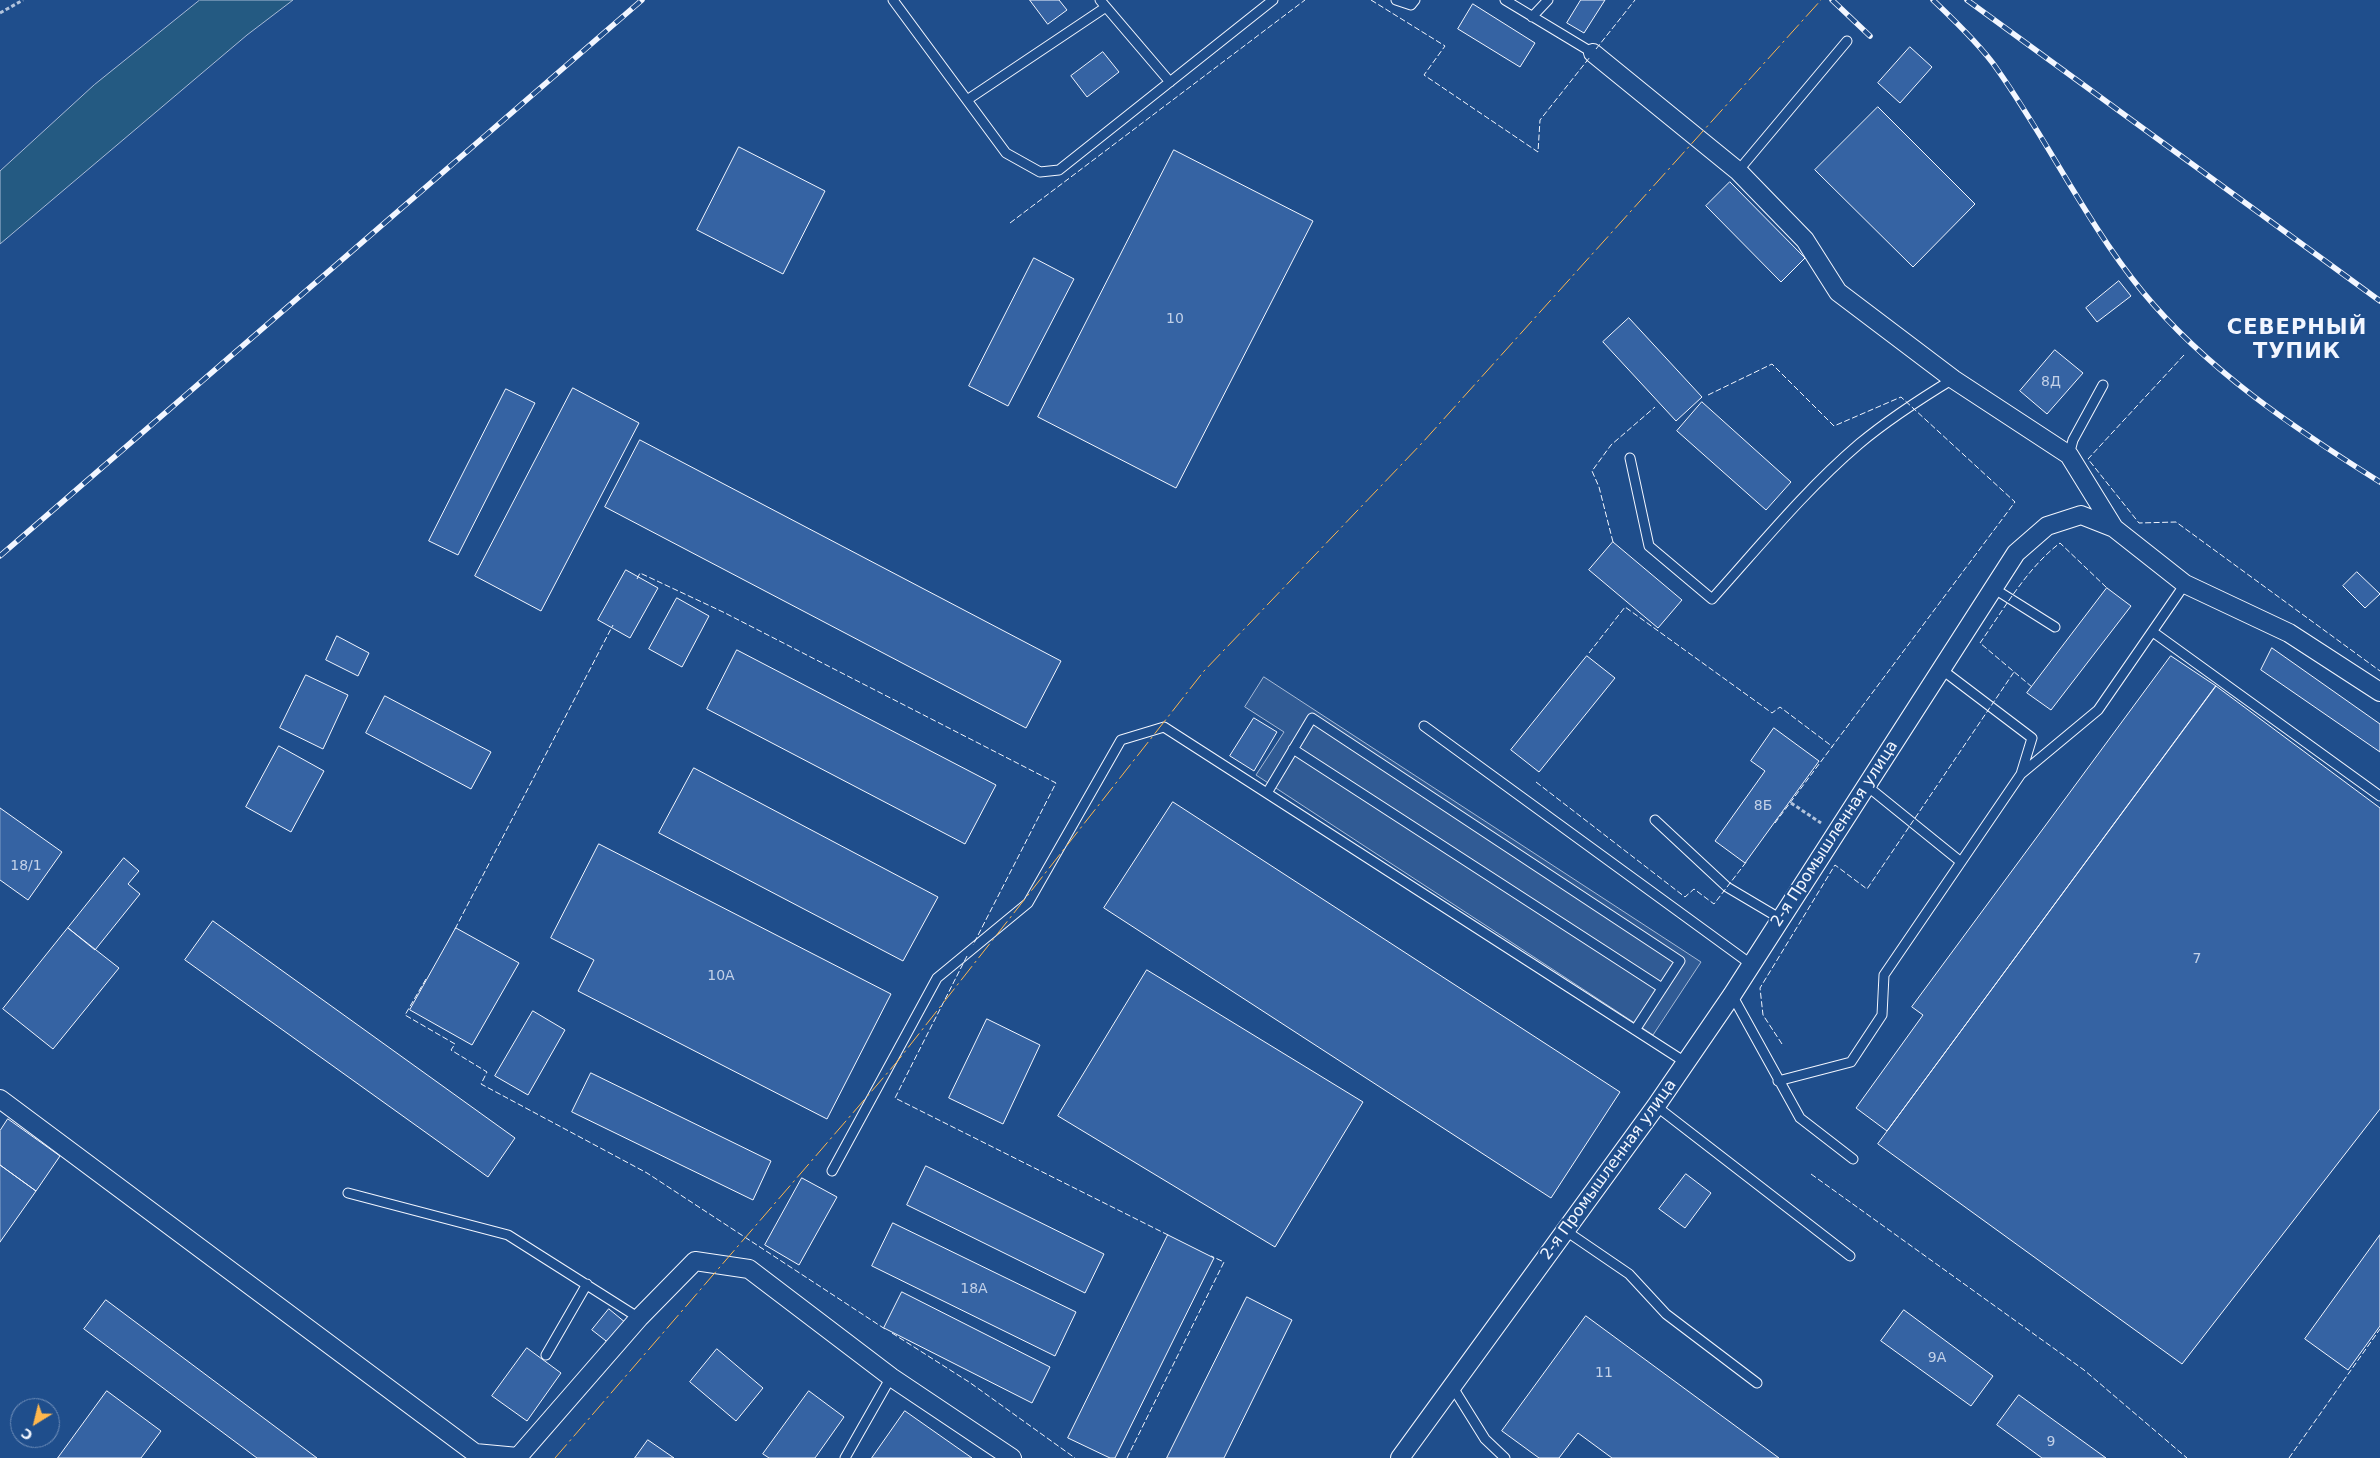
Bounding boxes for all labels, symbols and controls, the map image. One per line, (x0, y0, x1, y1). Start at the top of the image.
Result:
house number: 10 (1166, 311, 1184, 327)
district label: СЕВЕРНЫЙ ТУПИК (2226, 316, 2368, 366)
house number: 8Д (2041, 374, 2061, 390)
street label: 2-я Промышленная улица (1768, 737, 1902, 931)
house number: 8Б (1754, 798, 1772, 814)
house number: 18/1 (10, 858, 42, 874)
house number: 7 (2193, 951, 2201, 967)
house number: 10А (707, 968, 735, 984)
street label: 2-я Промышленная улица (1537, 1076, 1681, 1264)
house number: 18А (960, 1281, 988, 1297)
house number: 9А (1928, 1350, 1946, 1366)
house number: 11 (1595, 1365, 1613, 1381)
north arrow (10, 1398, 60, 1448)
text: С (18, 1425, 36, 1444)
house number: 9 (2047, 1434, 2055, 1450)

